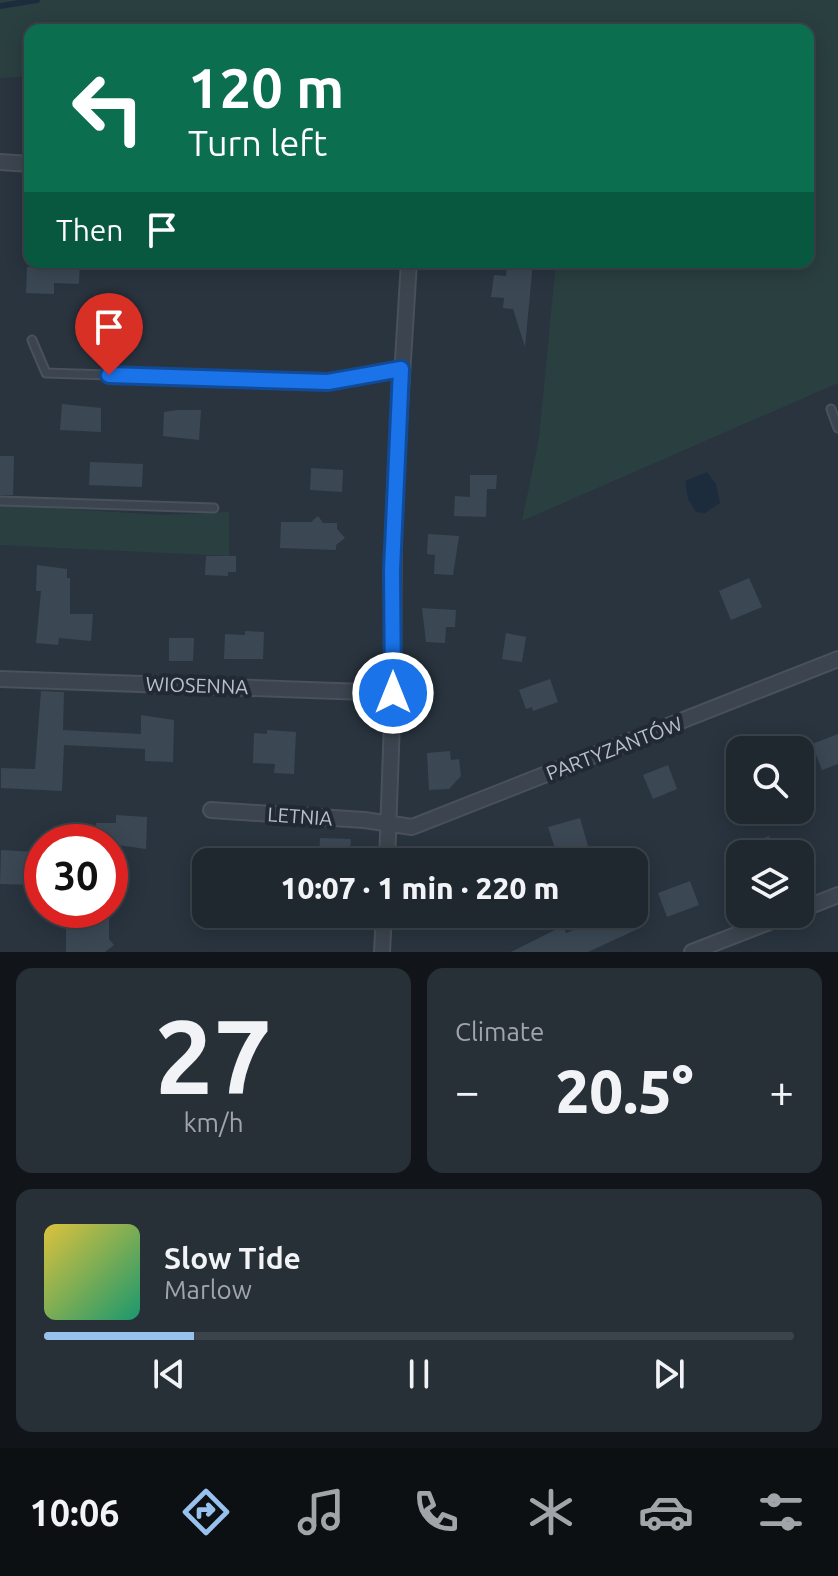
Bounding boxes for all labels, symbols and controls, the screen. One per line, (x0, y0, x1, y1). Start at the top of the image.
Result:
icon: left (56, 56, 160, 160)
text: 120 m (188, 56, 344, 119)
text: Turn left (188, 122, 327, 163)
icon: arrive (140, 208, 184, 252)
text: Then (56, 213, 124, 247)
pin (75, 293, 143, 375)
icon: arrive (87, 305, 131, 349)
position arrow (351, 651, 435, 735)
street label: WIOSENNA (145, 672, 249, 698)
street label: PARTYZANTÓW (543, 711, 685, 785)
map controls (726, 736, 814, 928)
button: search (726, 736, 814, 824)
street label: LETNIA (267, 802, 333, 830)
speed limit sign: 30 (24, 824, 128, 928)
button: layers (726, 840, 814, 928)
text: 10:07 · 1 min · 220 m (281, 871, 559, 905)
text: 27 (155, 997, 272, 1114)
text: Climate (455, 1017, 544, 1046)
text: 20.5° (555, 1057, 694, 1124)
text: − (455, 1066, 480, 1115)
text: + (769, 1066, 794, 1115)
text: km/h (183, 1108, 244, 1137)
text: Slow Tide (164, 1241, 301, 1275)
text: Marlow (164, 1275, 252, 1304)
icon: previous (147, 1352, 191, 1396)
icon: pause (397, 1352, 441, 1396)
icon: next (647, 1352, 691, 1396)
icon: directions (178, 1484, 234, 1540)
icon: music (293, 1484, 349, 1540)
icon: phone (408, 1484, 464, 1540)
icon: climate (523, 1484, 579, 1540)
icon: car (638, 1484, 694, 1540)
icon: filters (753, 1484, 809, 1540)
text: 10:06 (29, 1492, 120, 1533)

